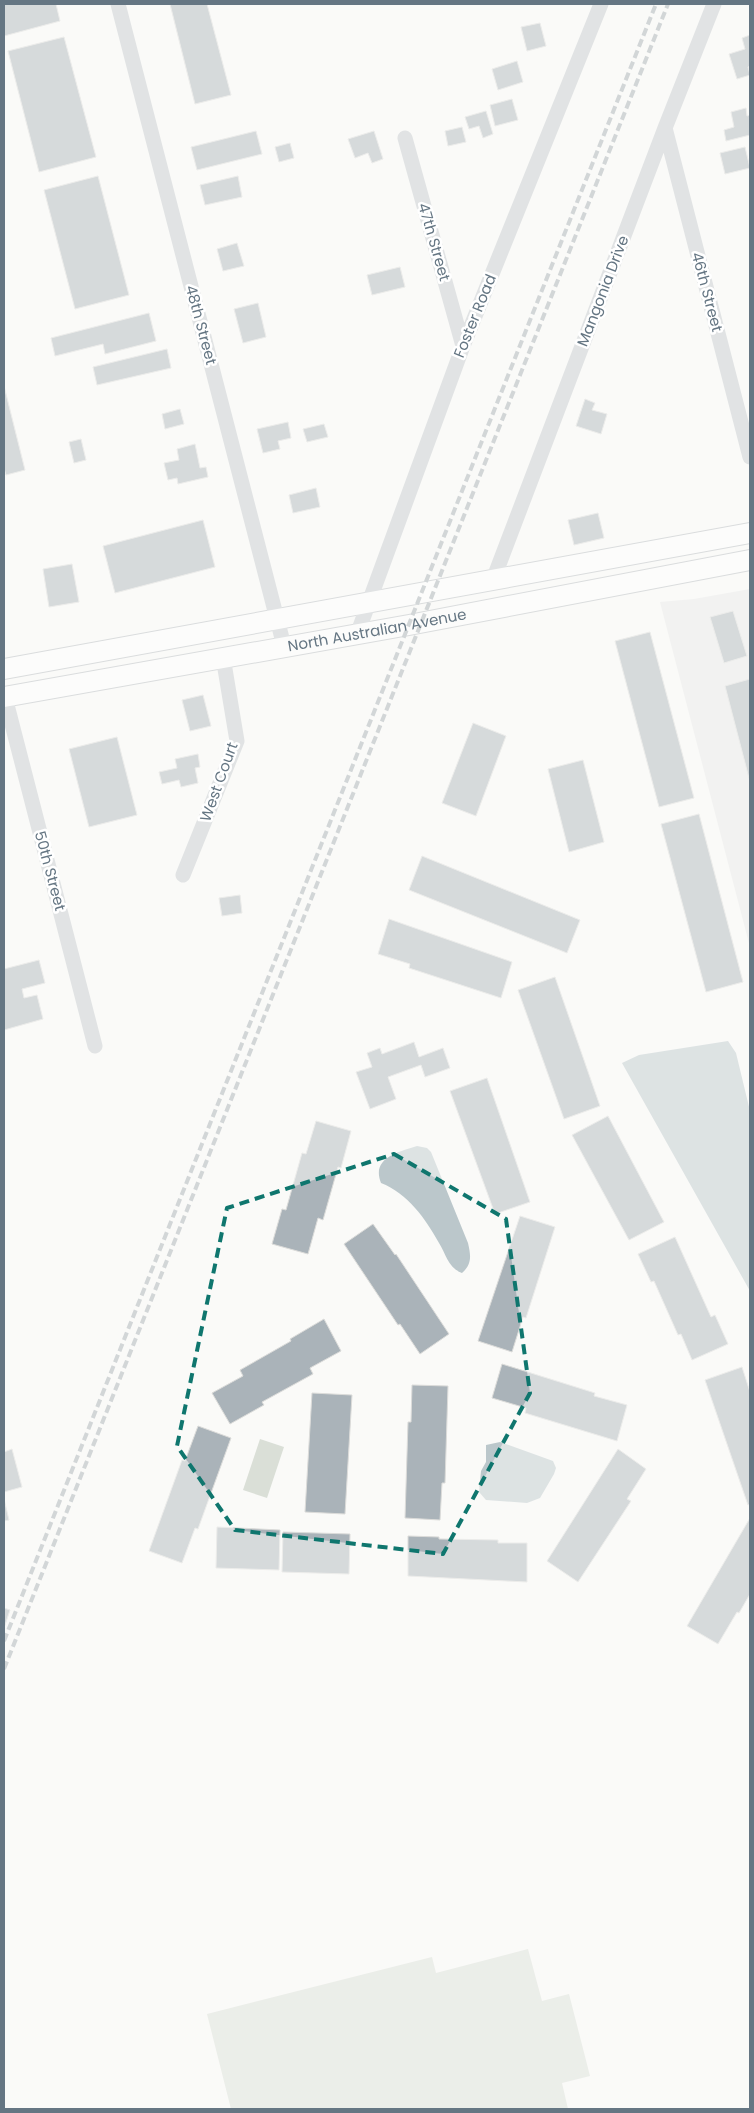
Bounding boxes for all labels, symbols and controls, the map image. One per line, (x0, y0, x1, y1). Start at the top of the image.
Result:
street label: 47th Street (413, 200, 456, 284)
street label: Mangonia Drive (572, 232, 633, 349)
street label: 46th Street (687, 250, 728, 334)
street label: Foster Road (448, 271, 501, 361)
street label: 48th Street (181, 283, 222, 367)
street label: North Australian Avenue (286, 603, 468, 656)
street label: West Court (194, 739, 243, 824)
street label: 50th Street (30, 829, 71, 913)

